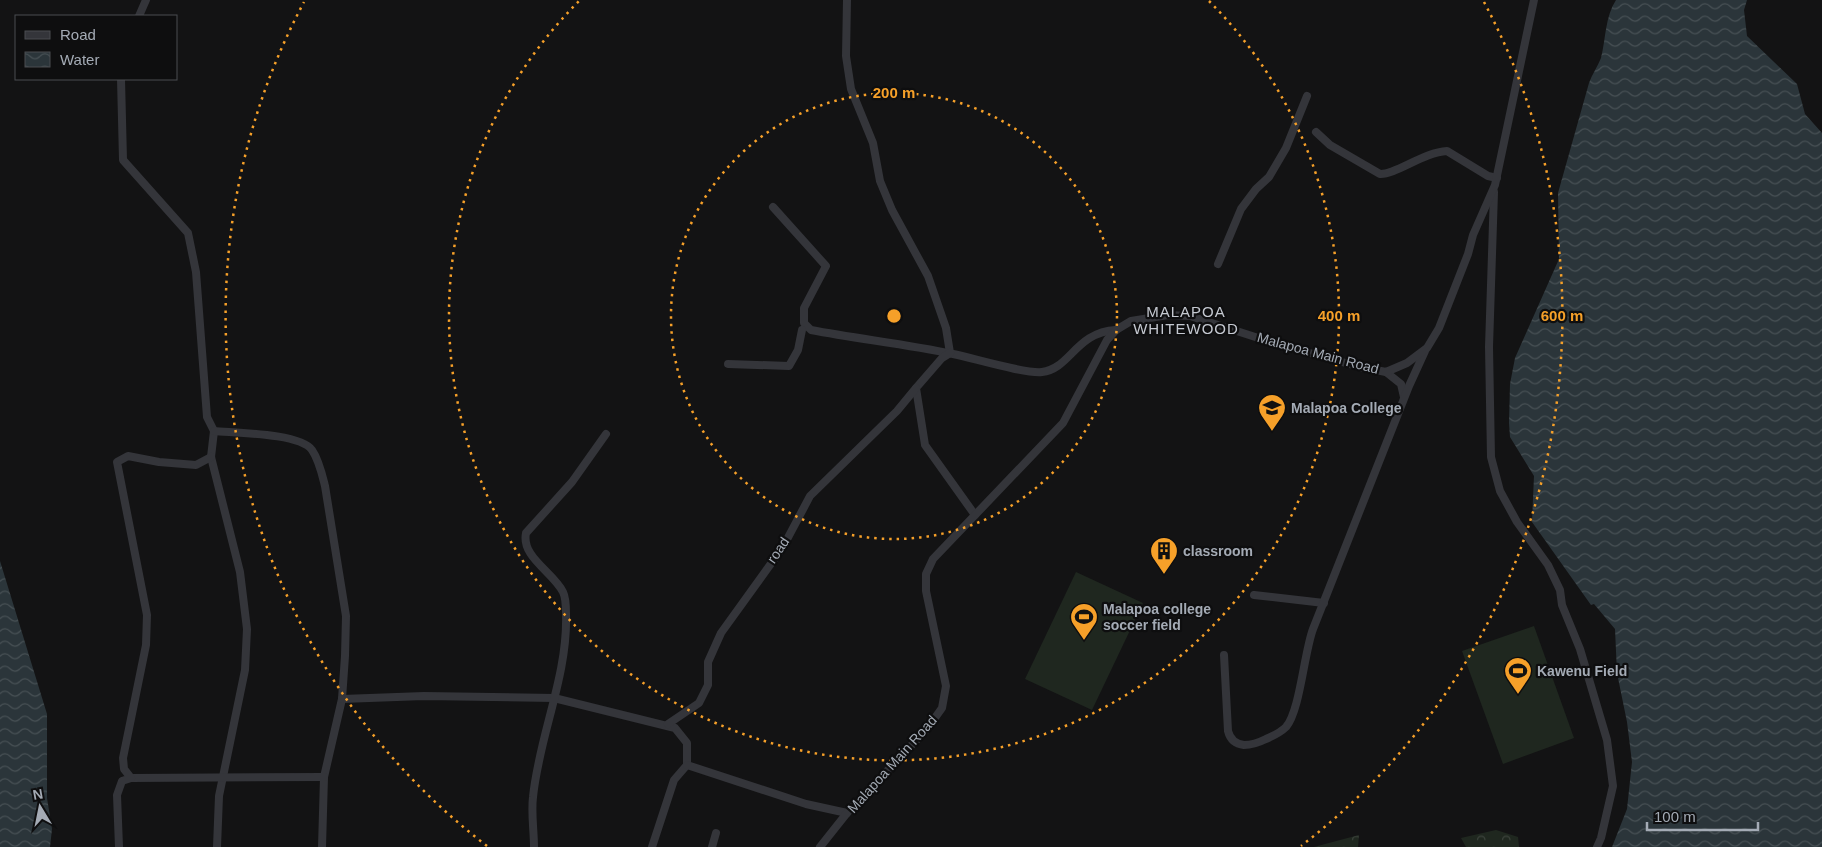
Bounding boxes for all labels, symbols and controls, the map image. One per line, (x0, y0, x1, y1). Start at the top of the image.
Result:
legend (15, 15, 178, 80)
text: Road (60, 26, 96, 43)
text: Water (60, 51, 99, 68)
text: 200 m (873, 84, 915, 101)
district label: MALAPOA WHITEWOOD (1133, 303, 1239, 337)
centre of rings (885, 307, 903, 325)
text: 400 m (1318, 307, 1360, 324)
text: 600 m (1541, 307, 1583, 324)
street label: Malapoa Main Road (1255, 329, 1381, 377)
school or university icon: Malapoa College (1257, 393, 1287, 432)
place label: Malapoa College (1291, 400, 1402, 416)
street label: road (764, 534, 792, 566)
building icon: classroom (1149, 536, 1179, 575)
place label: classroom (1183, 543, 1253, 559)
place label: Malapoa college soccer field (1103, 601, 1211, 633)
sports icon: Malapoa college soccer field (1069, 602, 1099, 641)
sports icon: Kawenu Field (1503, 656, 1533, 695)
place label: Kawenu Field (1537, 663, 1627, 679)
street label: Malapoa Main Road (844, 712, 940, 816)
north arrow (15, 782, 65, 832)
text: N (31, 785, 44, 803)
scale bar (1647, 800, 1758, 832)
text: 100 m (1654, 808, 1696, 825)

